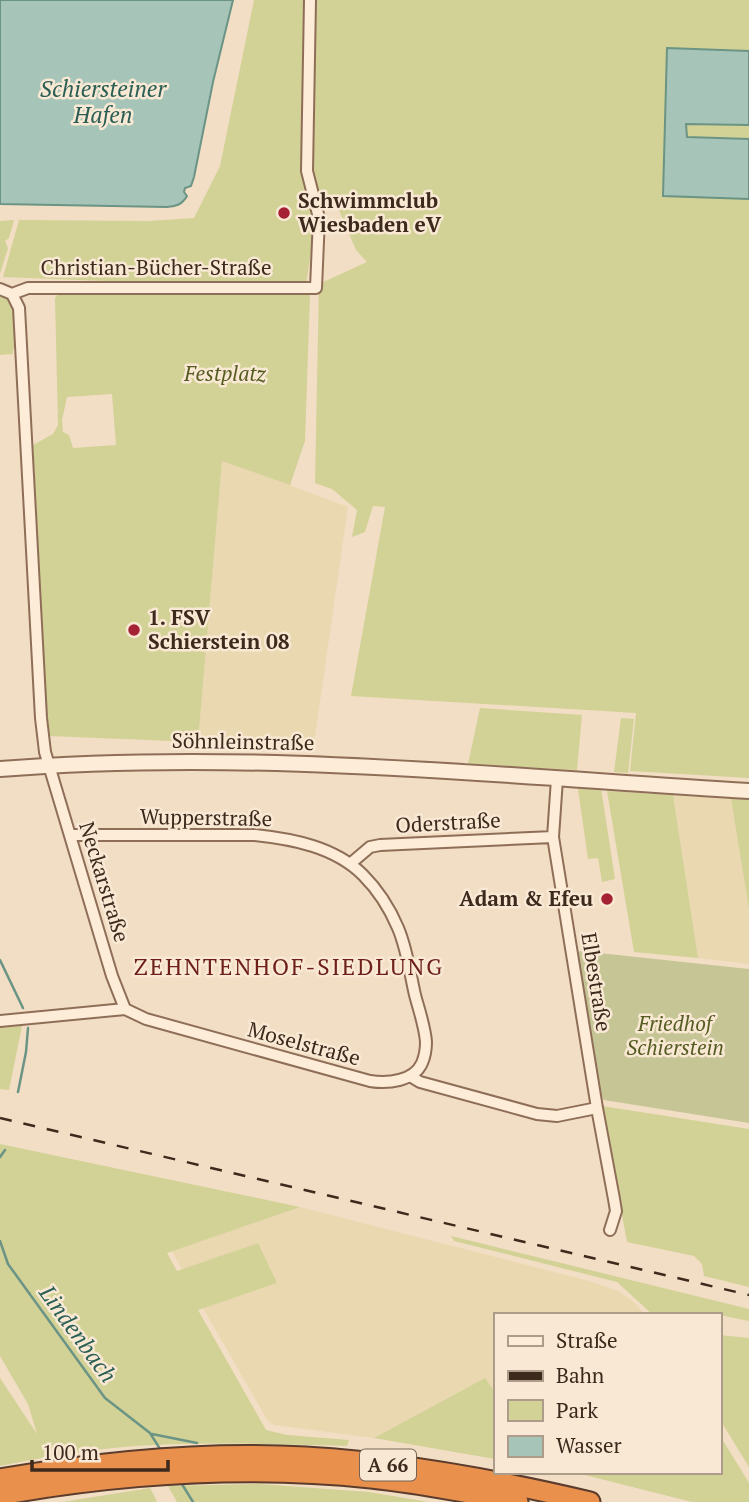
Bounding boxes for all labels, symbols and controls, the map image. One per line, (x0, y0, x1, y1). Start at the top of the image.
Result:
water label: Schiersteiner Hafen (40, 73, 167, 130)
place label: Schwimmclub Wiesbaden eV (298, 186, 442, 238)
marker: Schwimmclub Wiesbaden eV (276, 205, 292, 221)
street label: Christian-Bücher-Straße (41, 253, 271, 281)
park label: Festplatz (183, 359, 266, 387)
place label: 1. FSV Schierstein 08 (148, 603, 290, 655)
marker: 1. FSV Schierstein 08 (126, 622, 142, 638)
street label: Söhnleinstraße (171, 726, 315, 756)
street label: Wupperstraße (140, 802, 272, 832)
street label: Oderstraße (395, 805, 501, 839)
street label: Neckarstraße (73, 818, 137, 945)
place label: Adam & Efeu (459, 884, 593, 912)
marker: Adam & Efeu (599, 891, 615, 907)
street label: Elbestraße (575, 930, 619, 1033)
district label: ZEHNTENHOF-SIEDLUNG (134, 951, 444, 982)
park label: Friedhof Schierstein (626, 1009, 724, 1061)
street label: Moselstraße (245, 1015, 364, 1071)
water label: Lindenbach (32, 1278, 124, 1389)
legend (494, 1313, 721, 1474)
text: Straße (556, 1326, 618, 1354)
text: Bahn (556, 1361, 605, 1389)
text: Park (556, 1396, 598, 1424)
scale bar (32, 1428, 168, 1472)
text: Wasser (556, 1431, 622, 1459)
text: 100 m (42, 1438, 99, 1466)
road number: A 66 (360, 1450, 416, 1480)

